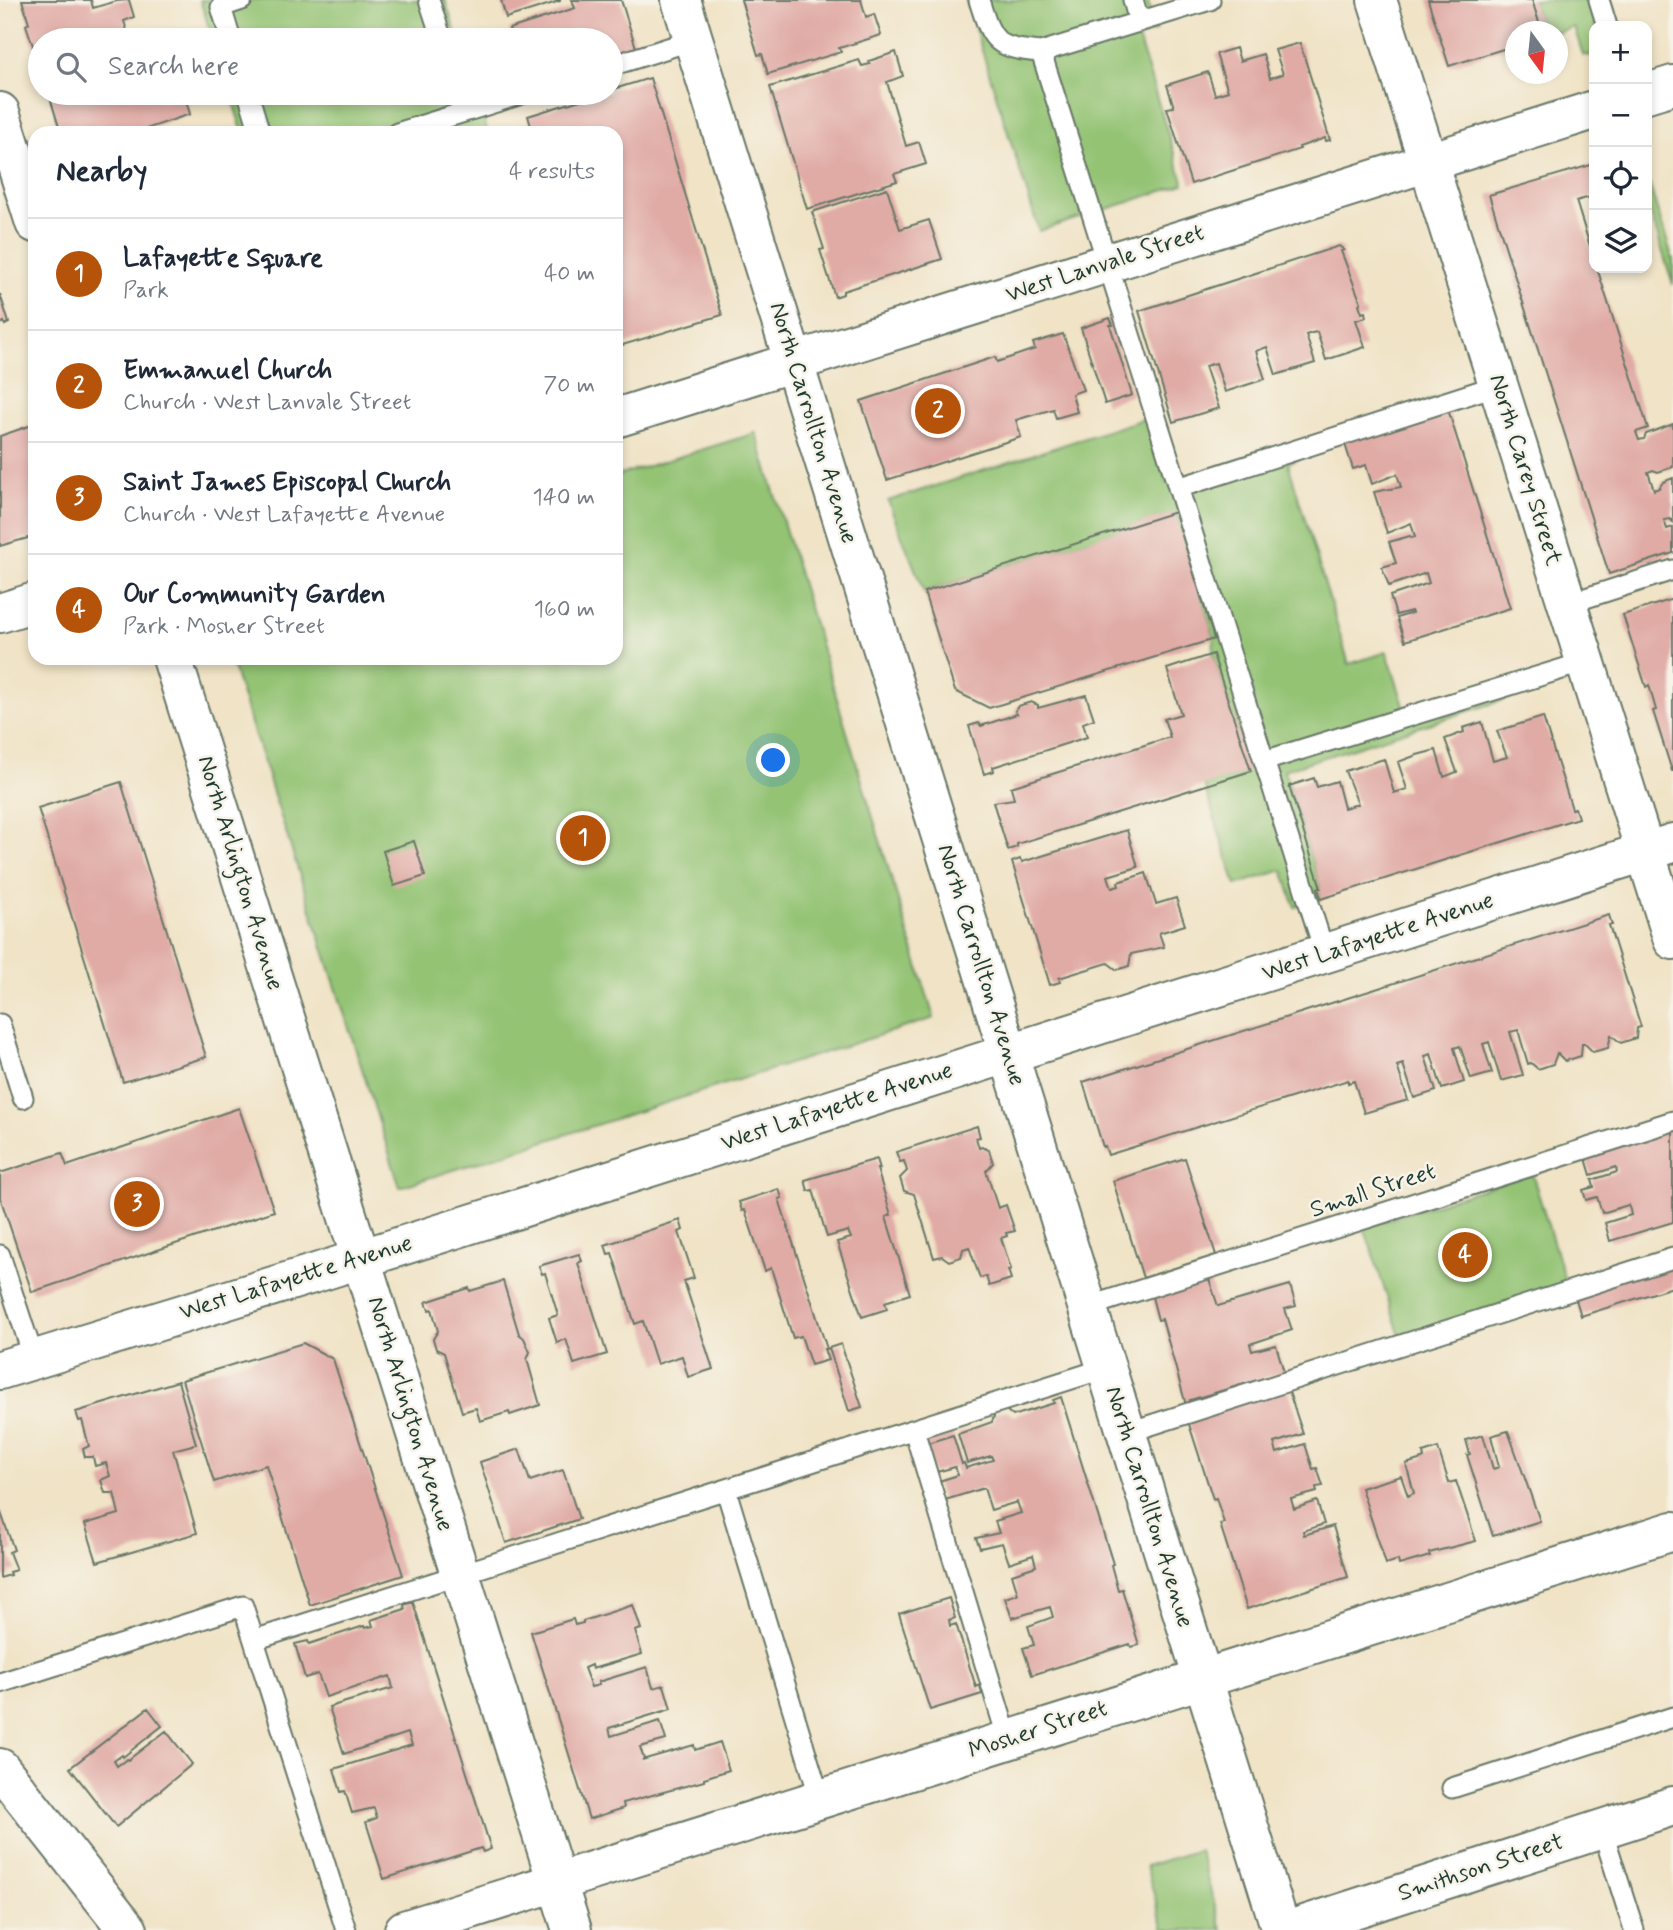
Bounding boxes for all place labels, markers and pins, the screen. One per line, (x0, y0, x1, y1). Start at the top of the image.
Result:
pin: 2 (915, 385, 961, 437)
pin: 1 (560, 812, 606, 864)
pin: 3 (114, 1178, 160, 1230)
pin: 4 (1442, 1229, 1488, 1281)

